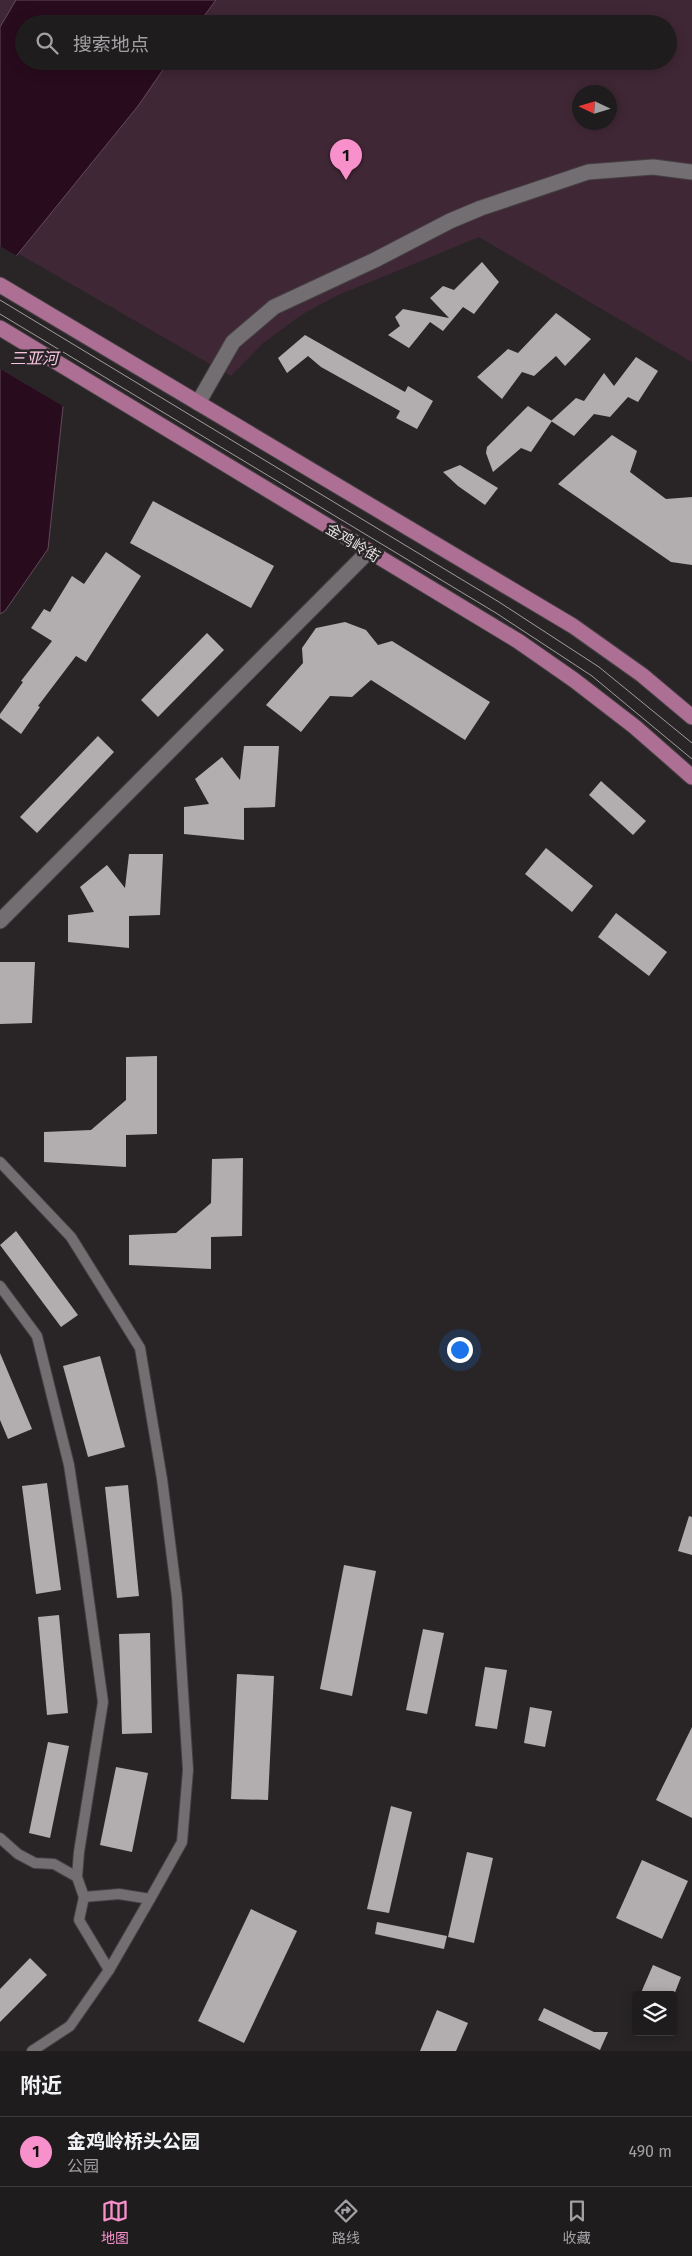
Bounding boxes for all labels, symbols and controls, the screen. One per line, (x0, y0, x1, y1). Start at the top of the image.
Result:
search box (15, 15, 677, 70)
icon: search (33, 29, 61, 57)
text: 搜索地点 (73, 33, 149, 56)
north arrow (572, 85, 617, 130)
pin: 1 (330, 139, 362, 180)
water label: 三亚河 (10, 349, 61, 368)
street label: 金鸡岭街 (323, 520, 383, 566)
your location (447, 1337, 473, 1363)
map controls (632, 1991, 677, 2036)
button: layers (632, 1991, 677, 2036)
text: 附近 (20, 2073, 62, 2099)
text: 金鸡岭桥头公园 (67, 2130, 200, 2153)
text: 1 (32, 2142, 40, 2161)
text: 490 m (629, 2142, 672, 2161)
text: 公园 (67, 2157, 99, 2176)
tab: 地图 (101, 2197, 129, 2247)
tab: 路线 (332, 2197, 360, 2247)
tab: 收藏 (563, 2197, 591, 2247)

